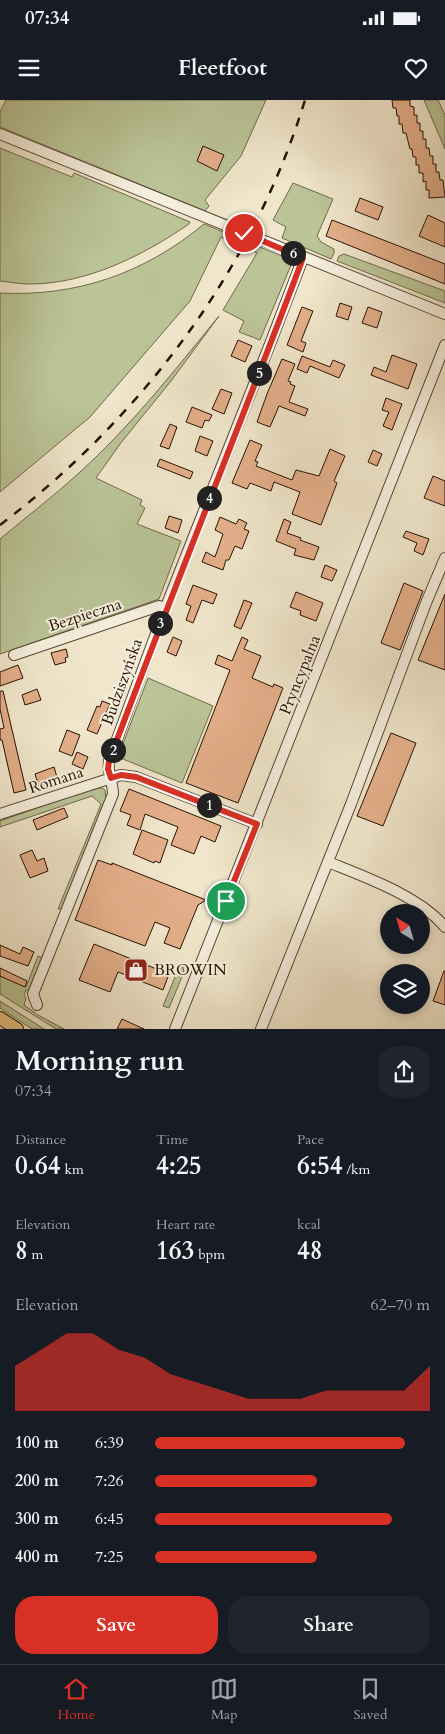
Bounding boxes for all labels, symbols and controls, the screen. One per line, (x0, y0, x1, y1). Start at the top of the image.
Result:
text: 07:34 (25, 5, 69, 31)
text: Fleetfoot (178, 53, 267, 83)
icon: menu (15, 54, 43, 82)
icon: heart (402, 54, 430, 82)
pin (223, 212, 265, 254)
icon: check (230, 219, 258, 247)
pin: 6 (280, 240, 306, 266)
text: 6 (290, 244, 297, 263)
pin: 5 (246, 360, 272, 386)
text: 5 (256, 364, 263, 383)
pin: 4 (196, 486, 222, 510)
text: 4 (206, 489, 213, 508)
street label: Bezpieczna (45, 593, 125, 637)
pin: 3 (148, 610, 172, 636)
text: 3 (157, 614, 164, 633)
street label: Pryncypalna (274, 632, 326, 718)
street label: Budziszyńska (96, 636, 148, 728)
pin: 2 (100, 738, 126, 762)
text: 2 (110, 741, 117, 760)
street label: Romana (26, 761, 86, 799)
pin: 1 (196, 792, 222, 818)
text: 1 (206, 796, 213, 815)
pin (205, 880, 247, 922)
icon: arrive (212, 887, 240, 915)
north arrow (380, 904, 430, 954)
map controls (380, 904, 430, 1014)
shop icon: BROWIN (123, 957, 149, 983)
place label: BROWIN (154, 959, 227, 981)
button: layers (380, 964, 430, 1014)
text: Morning run (15, 1042, 184, 1080)
button: share (378, 1046, 430, 1098)
text: 07:34 (15, 1080, 52, 1102)
text: Distance (15, 1130, 66, 1149)
text: Time (156, 1130, 188, 1149)
text: Pace (297, 1130, 324, 1149)
text: 0.64 (15, 1149, 61, 1183)
text: 4:25 (156, 1149, 202, 1183)
text: 6:54 (297, 1149, 343, 1183)
text: km (61, 1160, 84, 1179)
text: /km (343, 1160, 370, 1179)
text: Elevation (15, 1215, 71, 1234)
text: Heart rate (156, 1215, 215, 1234)
text: kcal (297, 1215, 321, 1234)
text: 8 (15, 1234, 28, 1268)
text: 163 (156, 1234, 194, 1268)
text: 48 (297, 1234, 323, 1268)
text: m (28, 1245, 43, 1264)
text: bpm (194, 1245, 225, 1264)
text: Elevation (15, 1294, 79, 1316)
text: 62–70 m (371, 1294, 430, 1316)
text: 100 m (15, 1432, 59, 1454)
text: 6:39 (95, 1432, 124, 1454)
text: 200 m (15, 1470, 59, 1492)
text: 7:26 (95, 1470, 124, 1492)
text: 300 m (15, 1508, 59, 1530)
text: 6:45 (95, 1508, 124, 1530)
text: 400 m (15, 1546, 59, 1568)
text: 7:25 (95, 1546, 124, 1568)
button: Save (15, 1596, 218, 1654)
button: Share (228, 1596, 430, 1654)
tab: Home (58, 1675, 95, 1724)
tab: Map (210, 1675, 238, 1724)
tab: Saved (353, 1675, 387, 1724)

